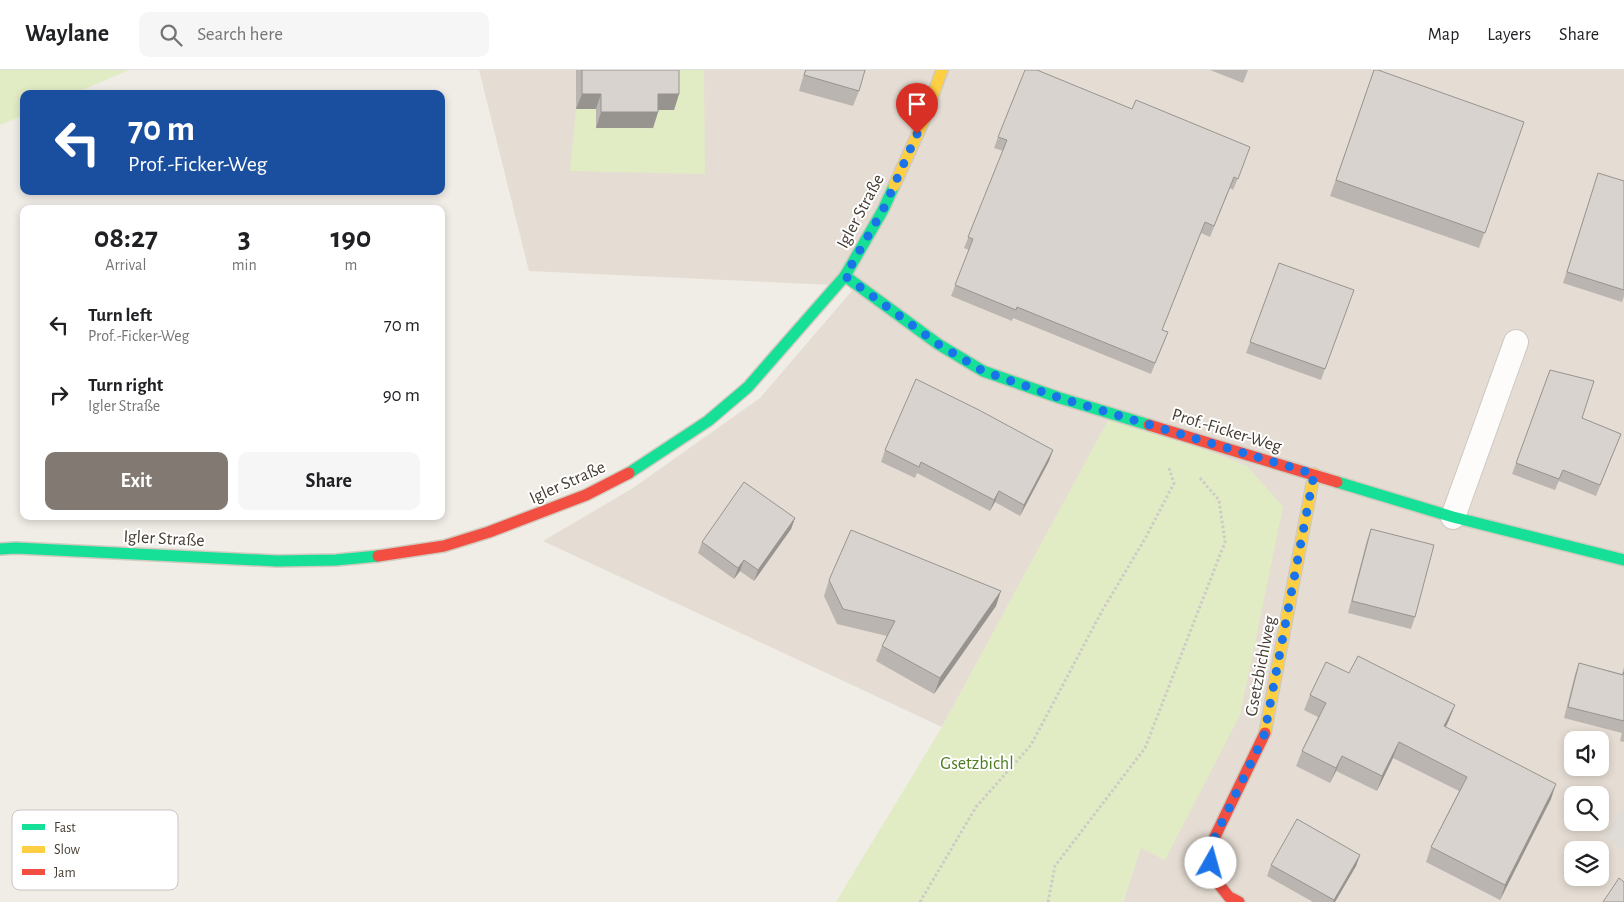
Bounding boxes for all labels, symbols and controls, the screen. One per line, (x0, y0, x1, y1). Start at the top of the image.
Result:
search box (139, 12, 489, 57)
icon: search (157, 21, 185, 49)
text: Waylane (25, 22, 109, 46)
text: Search here (197, 25, 283, 44)
text: Map (1428, 26, 1459, 44)
text: Layers (1487, 26, 1531, 44)
text: Share (1559, 26, 1599, 44)
pin (896, 83, 938, 134)
icon: arrive (903, 90, 931, 118)
icon: left (45, 110, 110, 175)
text: 70 m (128, 112, 195, 147)
text: Prof.-Ficker-Weg (128, 153, 267, 175)
street label: Igler Straße (834, 171, 888, 252)
text: 08:27 (94, 223, 158, 253)
text: 3 (238, 223, 251, 253)
text: 190 (330, 223, 371, 253)
text: Arrival (105, 257, 146, 273)
text: min (232, 257, 257, 273)
text: m (344, 257, 357, 273)
text: Turn left (88, 306, 152, 325)
icon: left (45, 311, 73, 339)
text: 70 m (384, 316, 420, 335)
text: Prof.-Ficker-Weg (88, 328, 189, 344)
text: Turn right (88, 376, 163, 395)
icon: right (45, 381, 73, 409)
text: 90 m (383, 386, 420, 405)
text: Igler Straße (88, 398, 160, 414)
street label: Prof.-Ficker-Weg (1170, 406, 1284, 456)
button: Exit (45, 452, 228, 510)
button: Share (238, 452, 420, 510)
street label: Igler Straße (527, 458, 608, 508)
street label: Igler Straße (123, 528, 205, 550)
street label: Gsetzbichlweg (1242, 614, 1280, 718)
map controls (1564, 731, 1609, 886)
button: sound (1564, 731, 1609, 776)
park label: Gsetzbichl (940, 755, 1014, 773)
button: search (1564, 786, 1609, 831)
legend (12, 810, 178, 890)
text: Fast (54, 821, 76, 835)
position arrow (1184, 836, 1236, 888)
button: layers (1564, 841, 1609, 886)
text: Slow (54, 843, 81, 857)
text: Jam (54, 866, 76, 880)

